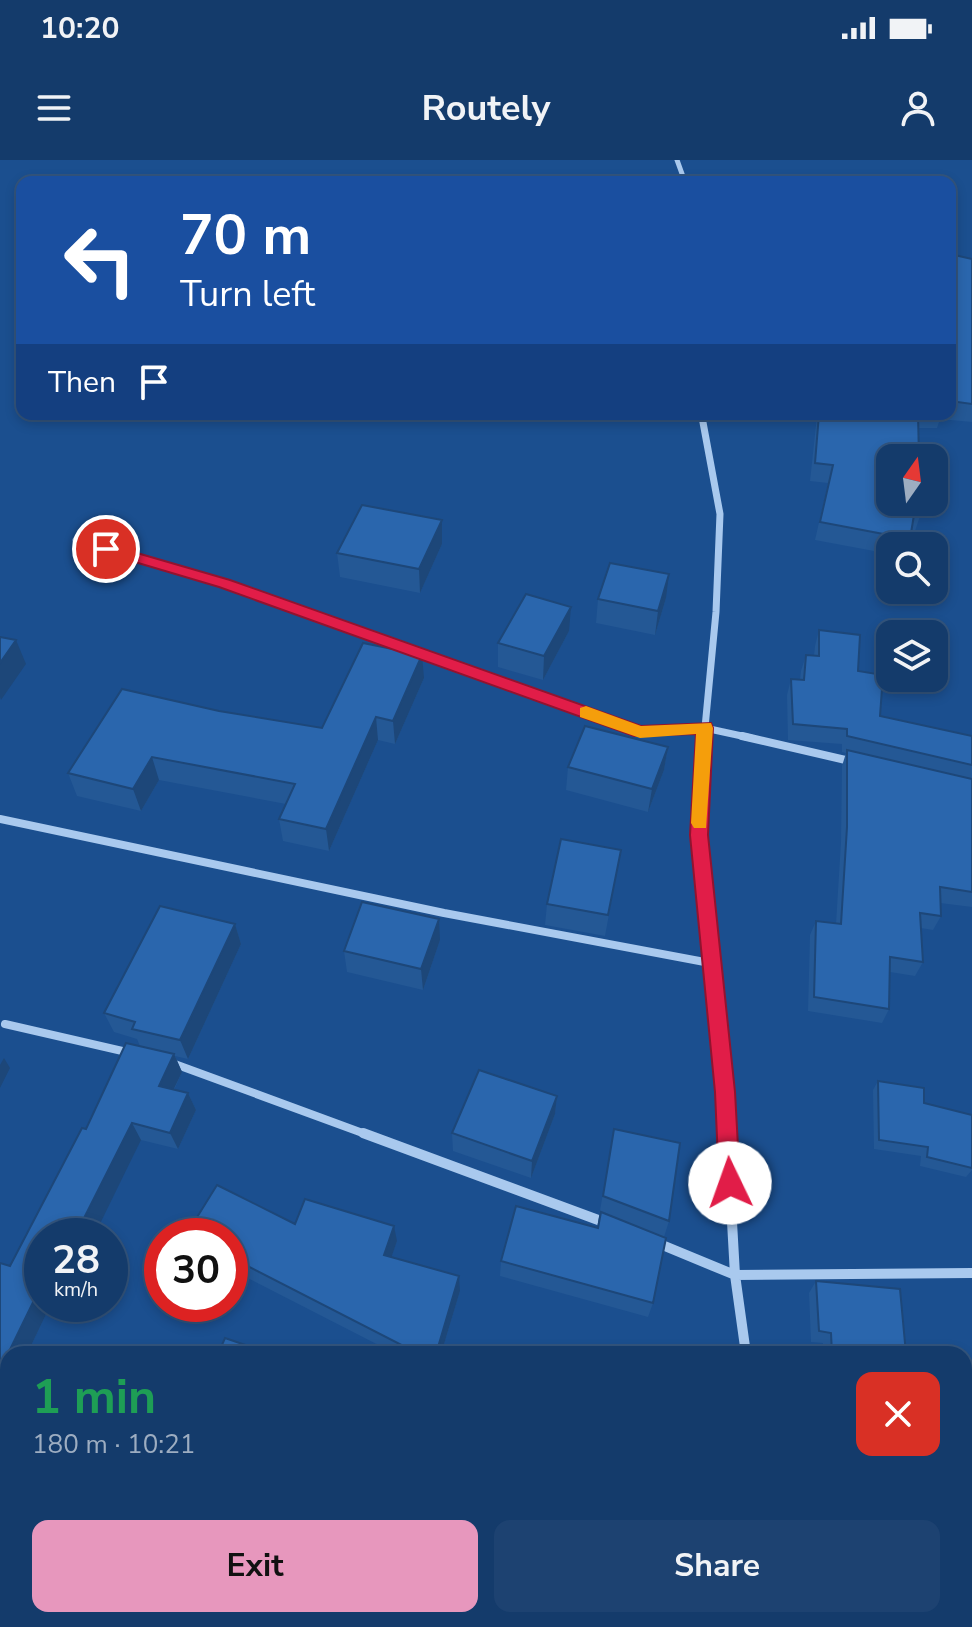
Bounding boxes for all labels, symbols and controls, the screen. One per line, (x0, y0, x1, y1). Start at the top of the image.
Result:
text: 10:20 (40, 8, 119, 49)
text: Routely (422, 84, 550, 133)
icon: menu (32, 86, 76, 130)
icon: person (896, 86, 940, 130)
text: 70 m (180, 197, 311, 274)
icon: left (48, 208, 152, 312)
text: Turn left (180, 270, 315, 319)
icon: arrive (132, 360, 176, 404)
text: Then (48, 362, 116, 403)
north arrow (876, 444, 948, 516)
map controls (876, 444, 948, 692)
pin (72, 515, 140, 583)
icon: arrive (84, 527, 128, 571)
button: search (876, 532, 948, 604)
button: layers (876, 620, 948, 692)
position arrow (688, 1141, 772, 1225)
speed limit sign: 30 (144, 1218, 248, 1322)
text: 28 (52, 1233, 100, 1287)
text: km/h (54, 1276, 98, 1303)
text: 1 min (32, 1364, 156, 1430)
button: close (856, 1372, 940, 1456)
text: 180 m · 10:21 (32, 1427, 195, 1462)
button: Exit (32, 1520, 478, 1612)
button: Share (494, 1520, 940, 1612)

